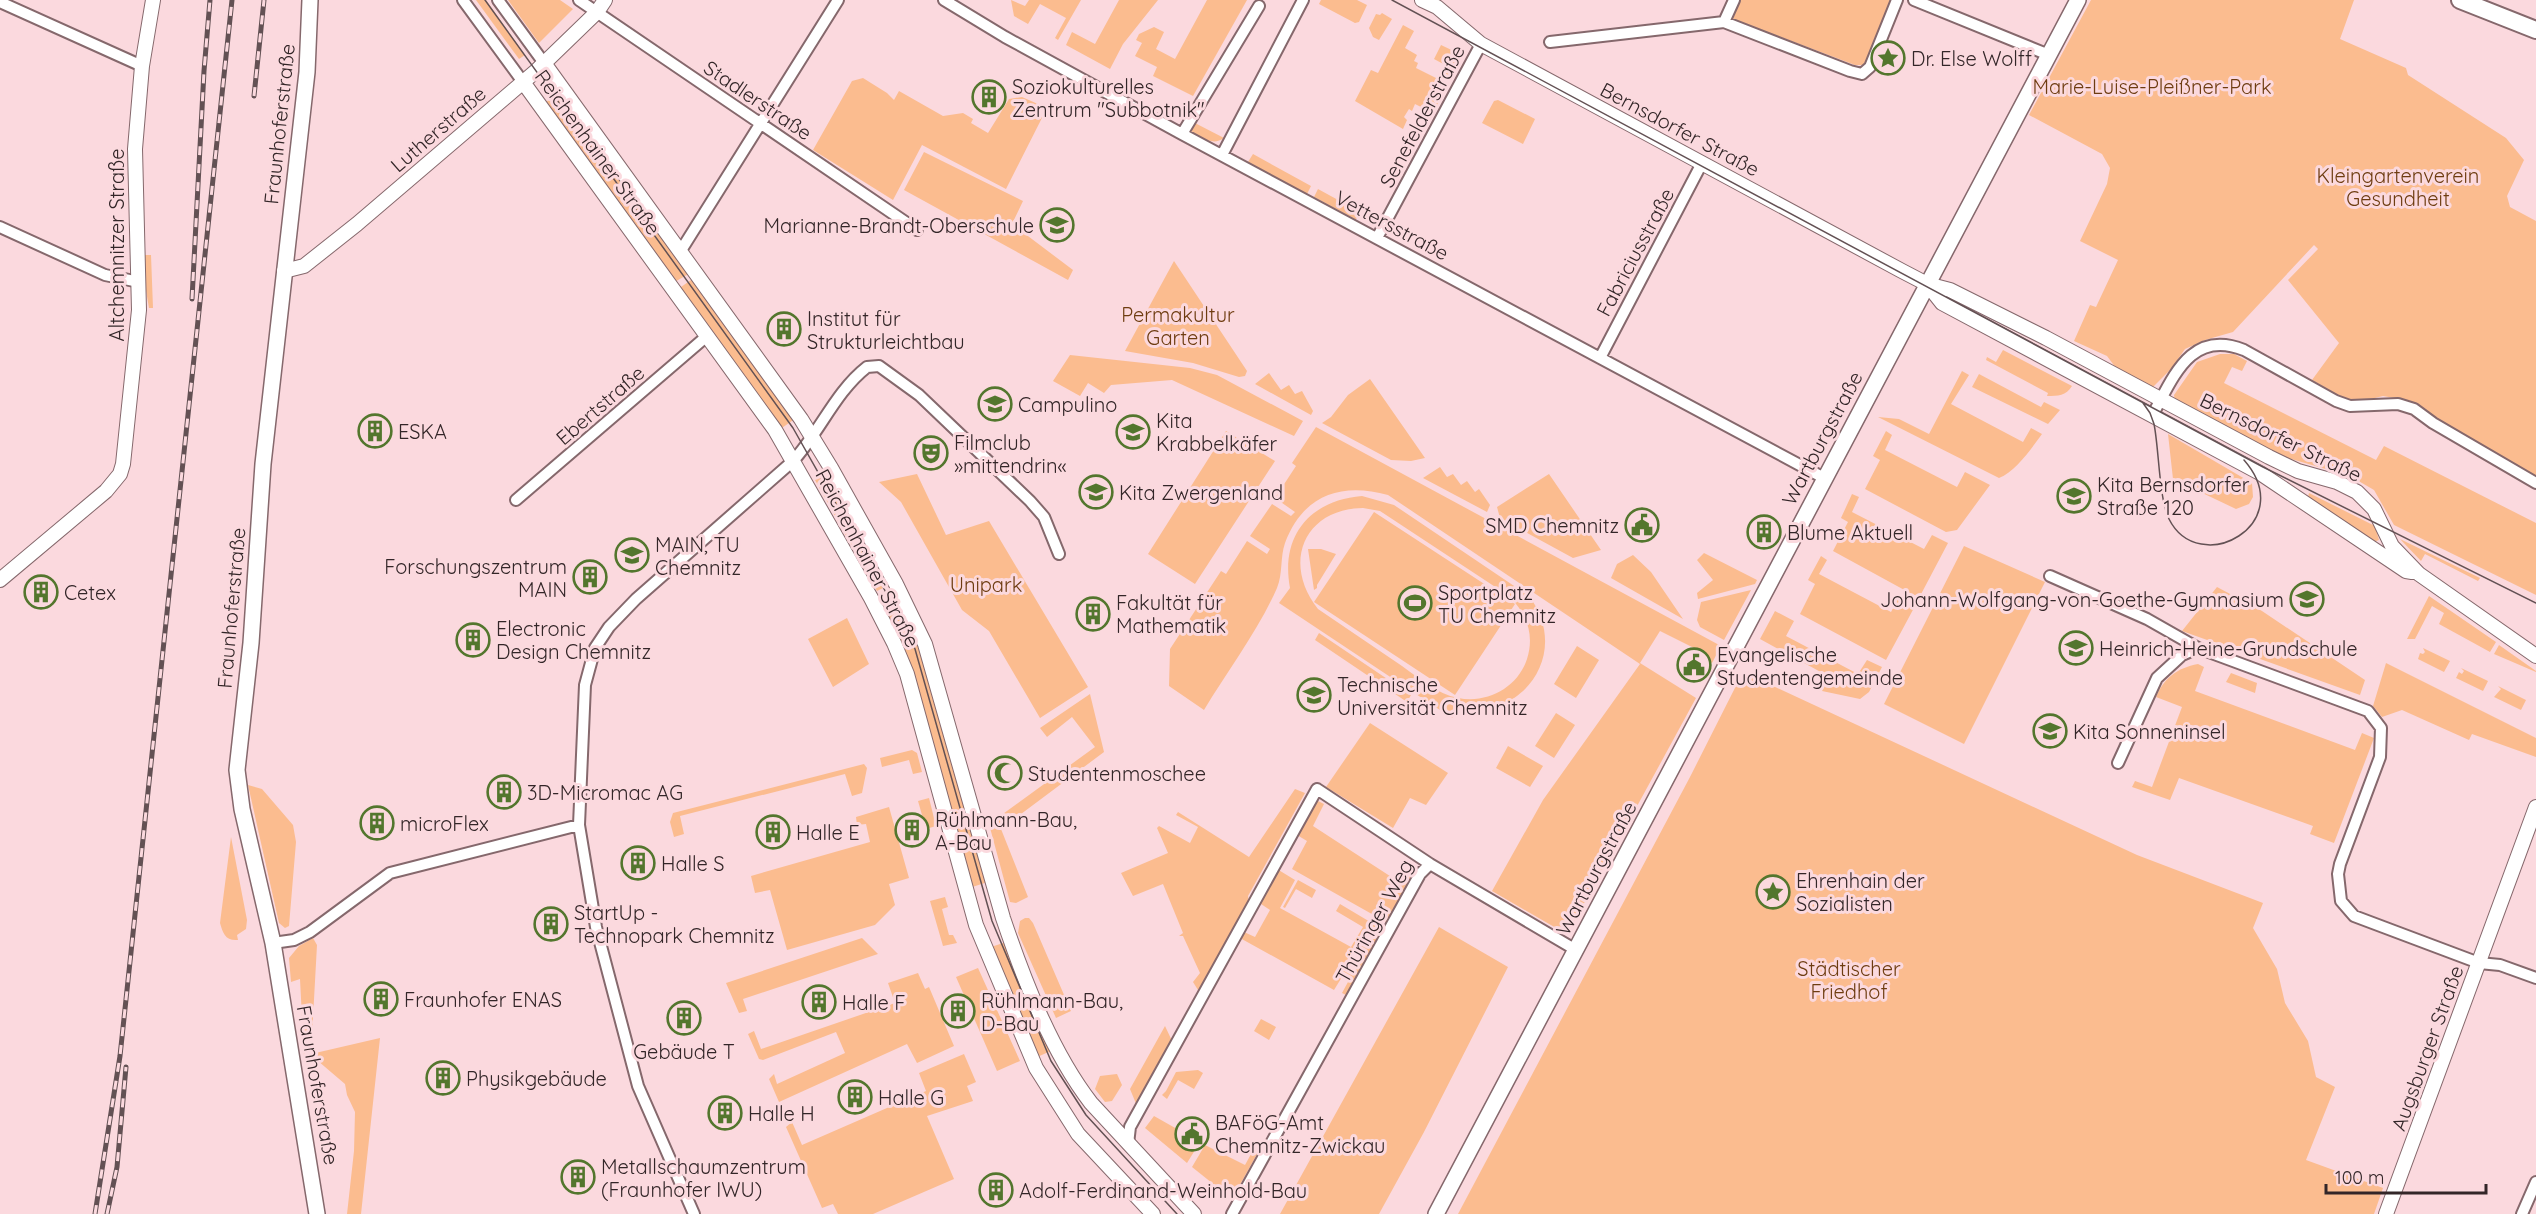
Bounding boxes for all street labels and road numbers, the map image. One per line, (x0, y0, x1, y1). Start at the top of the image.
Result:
street label: Senefelderstraße (1374, 40, 1470, 192)
street label: Fraunhoferstraße (258, 42, 300, 206)
street label: Stadlerstraße (699, 55, 817, 145)
street label: Reichenhainer Straße (530, 64, 666, 240)
street label: Bernsdorfer Straße (1596, 76, 1764, 182)
street label: Lutherstraße (385, 81, 491, 177)
street label: Altchemnitzer Straße (104, 149, 129, 341)
street label: Fabriciusstraße (1591, 184, 1679, 320)
street label: Vettersstraße (1331, 185, 1453, 265)
street label: Ebertstraße (551, 360, 649, 450)
street label: Wartburgstraße (1776, 367, 1868, 509)
street label: Bernsdorfer Straße (2196, 387, 2366, 487)
street label: Reichenhainer Straße (810, 465, 926, 651)
street label: Fraunhoferstraße (212, 526, 250, 690)
street label: Wartburgstraße (1550, 797, 1642, 939)
street label: Thüringer Weg (1330, 855, 1418, 987)
street label: Augsburger Straße (2385, 962, 2469, 1134)
street label: Fraunhoferstraße (292, 1003, 344, 1167)

